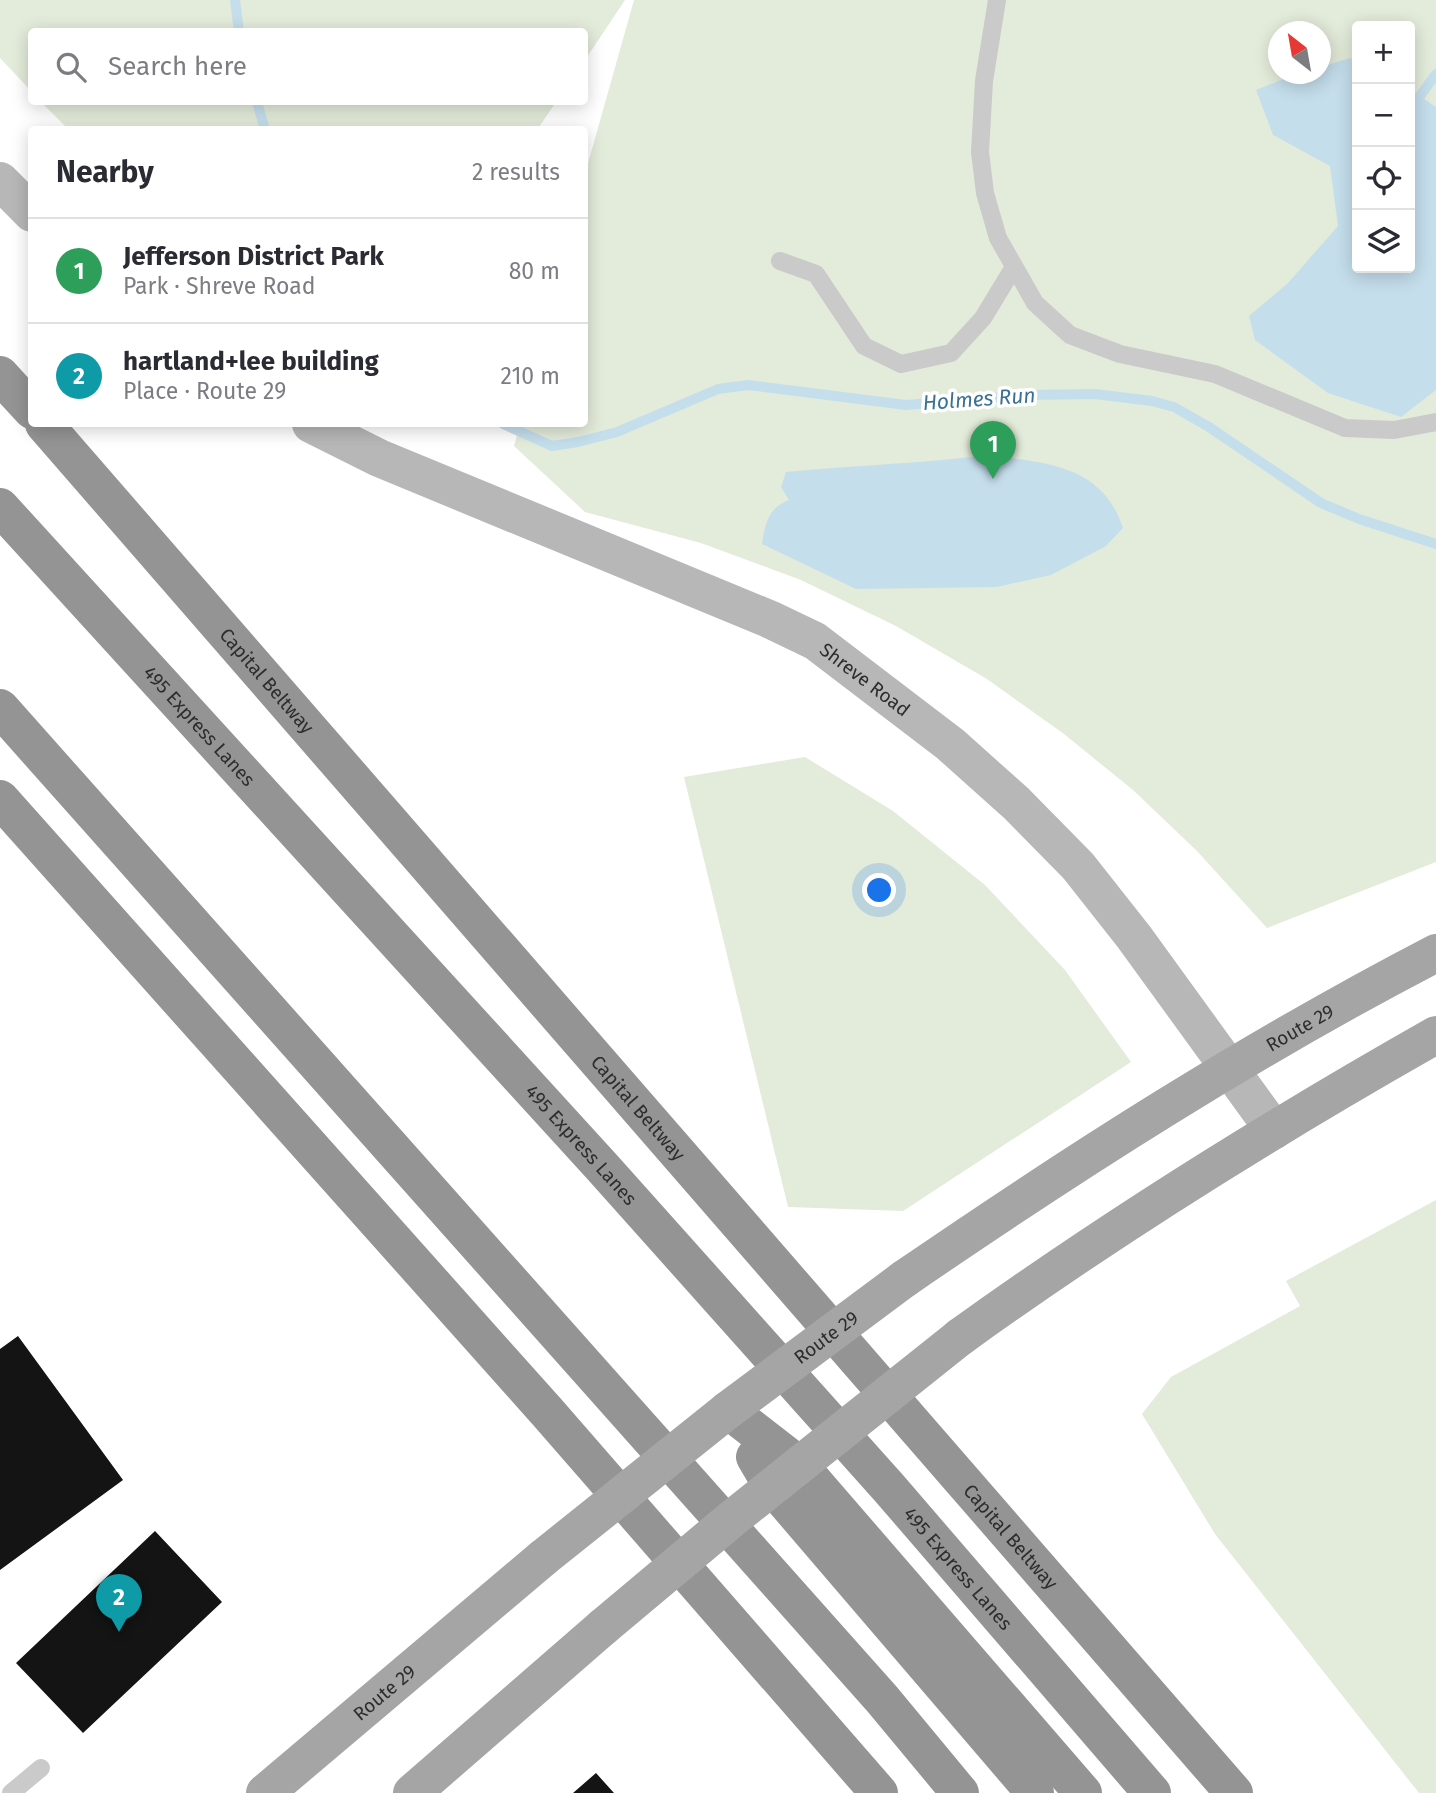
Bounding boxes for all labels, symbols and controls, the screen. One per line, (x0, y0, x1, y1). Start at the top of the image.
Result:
north arrow (1268, 21, 1331, 84)
map controls (1352, 21, 1415, 273)
button: + (1352, 21, 1415, 84)
search box (28, 28, 588, 105)
icon: search (52, 48, 90, 86)
text: Search here (108, 51, 247, 82)
button: − (1352, 84, 1415, 147)
button: locate (1352, 147, 1415, 210)
text: Nearby (56, 154, 154, 190)
text: 2 results (472, 158, 560, 186)
button: layers (1352, 210, 1415, 273)
text: Jefferson District Park (123, 241, 384, 272)
text: 1 (74, 257, 84, 285)
text: 80 m (509, 257, 560, 285)
text: Park · Shreve Road (123, 272, 316, 300)
text: hartland+lee building (123, 346, 379, 377)
text: 2 (73, 362, 85, 390)
text: 210 m (501, 362, 560, 390)
text: Place · Route 29 (123, 377, 286, 405)
water label: Holmes Run (922, 382, 1036, 416)
pin: 1 (970, 421, 1016, 479)
street label: Capital Beltway (215, 624, 319, 739)
street label: Shreve Road (815, 638, 914, 721)
street label: 495 Express Lanes (138, 661, 260, 791)
your location (862, 873, 896, 907)
street label: Route 29 (1262, 999, 1338, 1056)
street label: Capital Beltway (586, 1051, 690, 1166)
street label: 495 Express Lanes (521, 1080, 642, 1210)
street label: Route 29 (789, 1306, 863, 1369)
street label: Capital Beltway (959, 1479, 1063, 1595)
street label: 495 Express Lanes (899, 1503, 1017, 1635)
pin: 2 (96, 1574, 142, 1632)
street label: Route 29 (349, 1660, 420, 1726)

